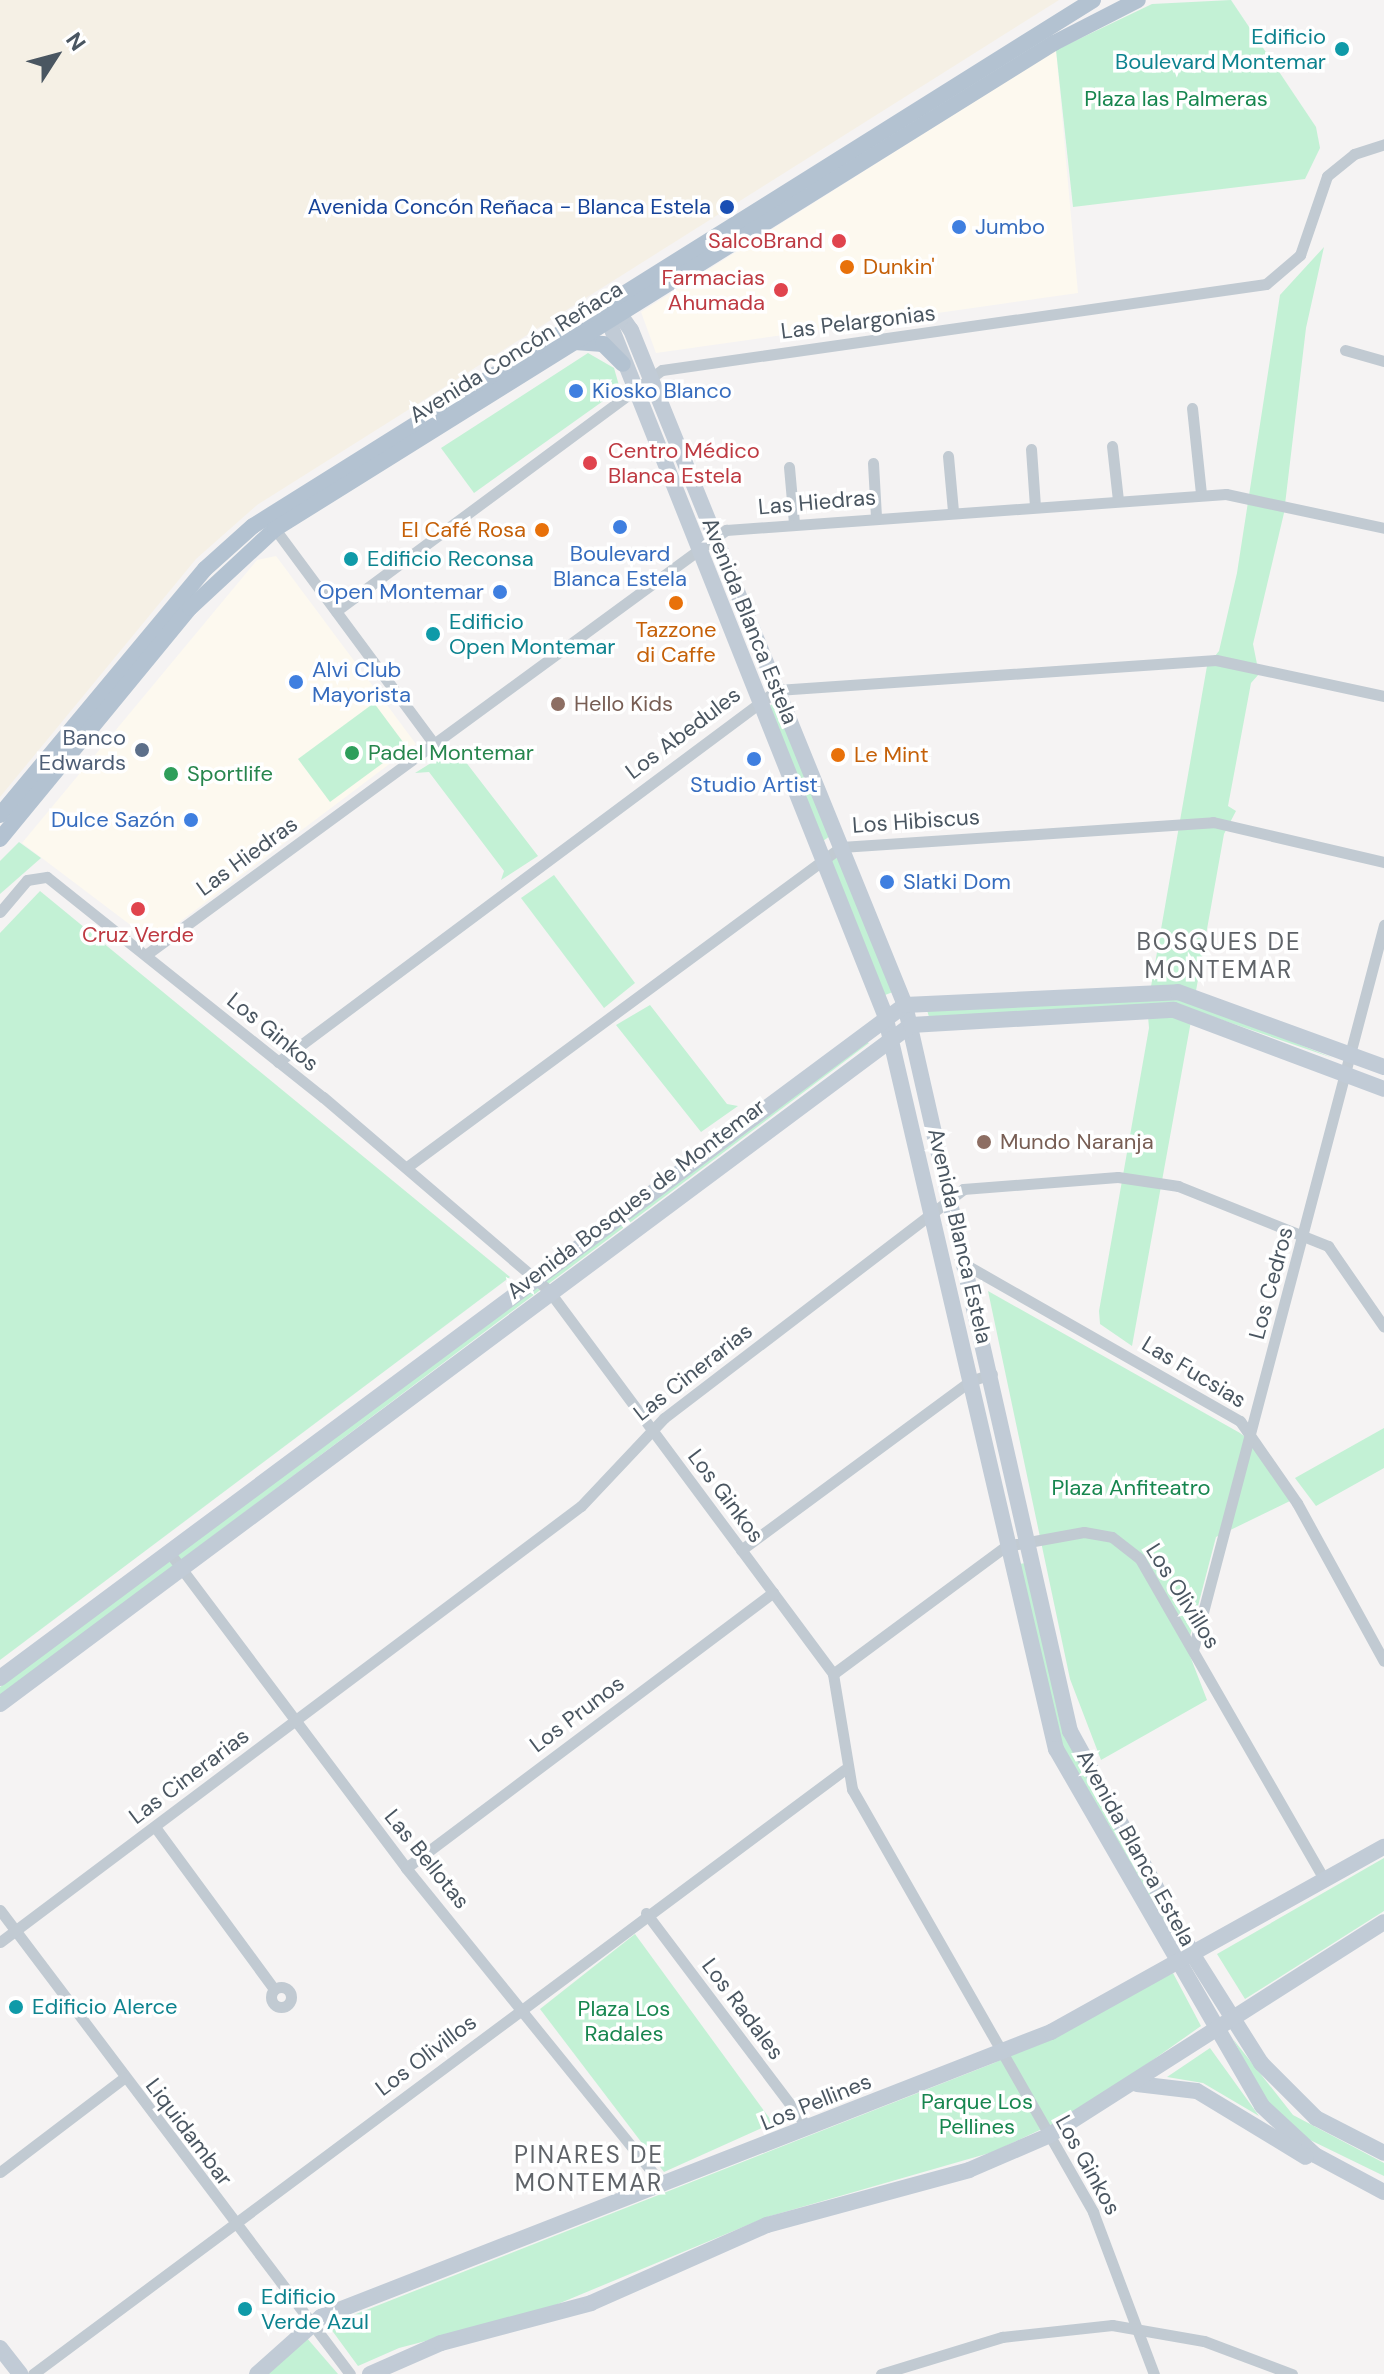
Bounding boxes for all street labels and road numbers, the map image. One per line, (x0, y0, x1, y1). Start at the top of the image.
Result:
street label: Avenida Concón Reñaca (405, 276, 627, 428)
street label: Las Pelargonias (779, 299, 937, 345)
street label: Las Hiedras (757, 484, 877, 520)
street label: Avenida Blanca Estela (696, 514, 804, 728)
street label: Los Abedules (620, 681, 746, 785)
street label: Los Hibiscus (851, 803, 981, 839)
street label: Las Hiedras (191, 811, 303, 901)
street label: Los Ginkos (222, 987, 324, 1077)
street label: Avenida Bosques de Montemar (502, 1093, 770, 1305)
street label: Avenida Blanca Estela (922, 1126, 998, 1346)
street label: Los Cedros (1243, 1224, 1299, 1342)
street label: Las Cinerarias (628, 1318, 758, 1426)
street label: Las Fucsias (1137, 1331, 1251, 1413)
street label: Los Ginkos (682, 1444, 770, 1548)
street label: Los Olivillos (1140, 1539, 1226, 1653)
street label: Los Prunos (525, 1670, 629, 1758)
street label: Las Cinerarias (124, 1722, 254, 1830)
street label: Avenida Blanca Estela (1071, 1745, 1201, 1951)
street label: Las Bellotas (379, 1804, 475, 1914)
street label: Los Radales (696, 1953, 790, 2065)
street label: Los Olivillos (371, 2009, 481, 2101)
street label: Los Pellines (757, 2068, 875, 2136)
street label: Liquidambar (140, 2073, 238, 2191)
street label: Los Ginkos (1050, 2110, 1126, 2220)

